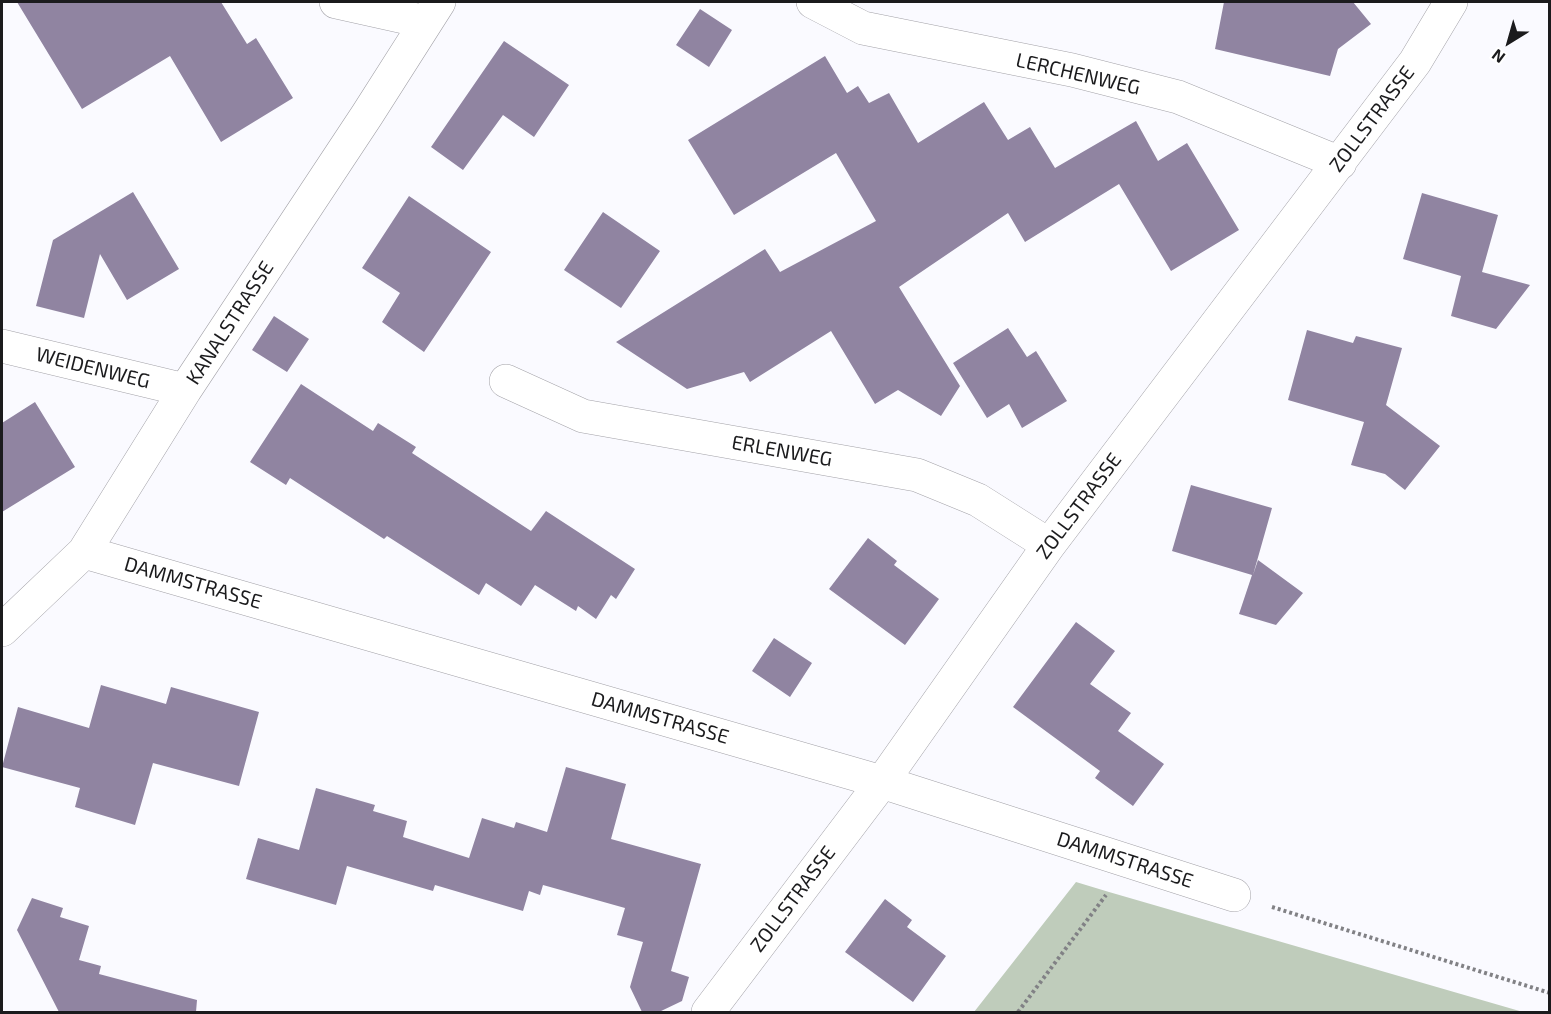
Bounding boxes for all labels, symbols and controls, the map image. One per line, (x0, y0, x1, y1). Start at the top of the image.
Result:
north arrow (1479, 12, 1539, 72)
text: N (1488, 46, 1508, 68)
street label: LERCHENWEG (1014, 48, 1142, 100)
street label: ZOLLSTRASSE (1324, 61, 1420, 177)
street label: KANALSTRASSE (181, 257, 279, 389)
street label: WEIDENWEG (34, 342, 152, 394)
street label: ERLENWEG (730, 430, 834, 472)
street label: ZOLLSTRASSE (1031, 448, 1127, 564)
street label: DAMMSTRASSE (121, 552, 265, 614)
street label: DAMMSTRASSE (588, 687, 732, 749)
street label: DAMMSTRASSE (1054, 827, 1196, 893)
street label: ZOLLSTRASSE (745, 841, 841, 957)

